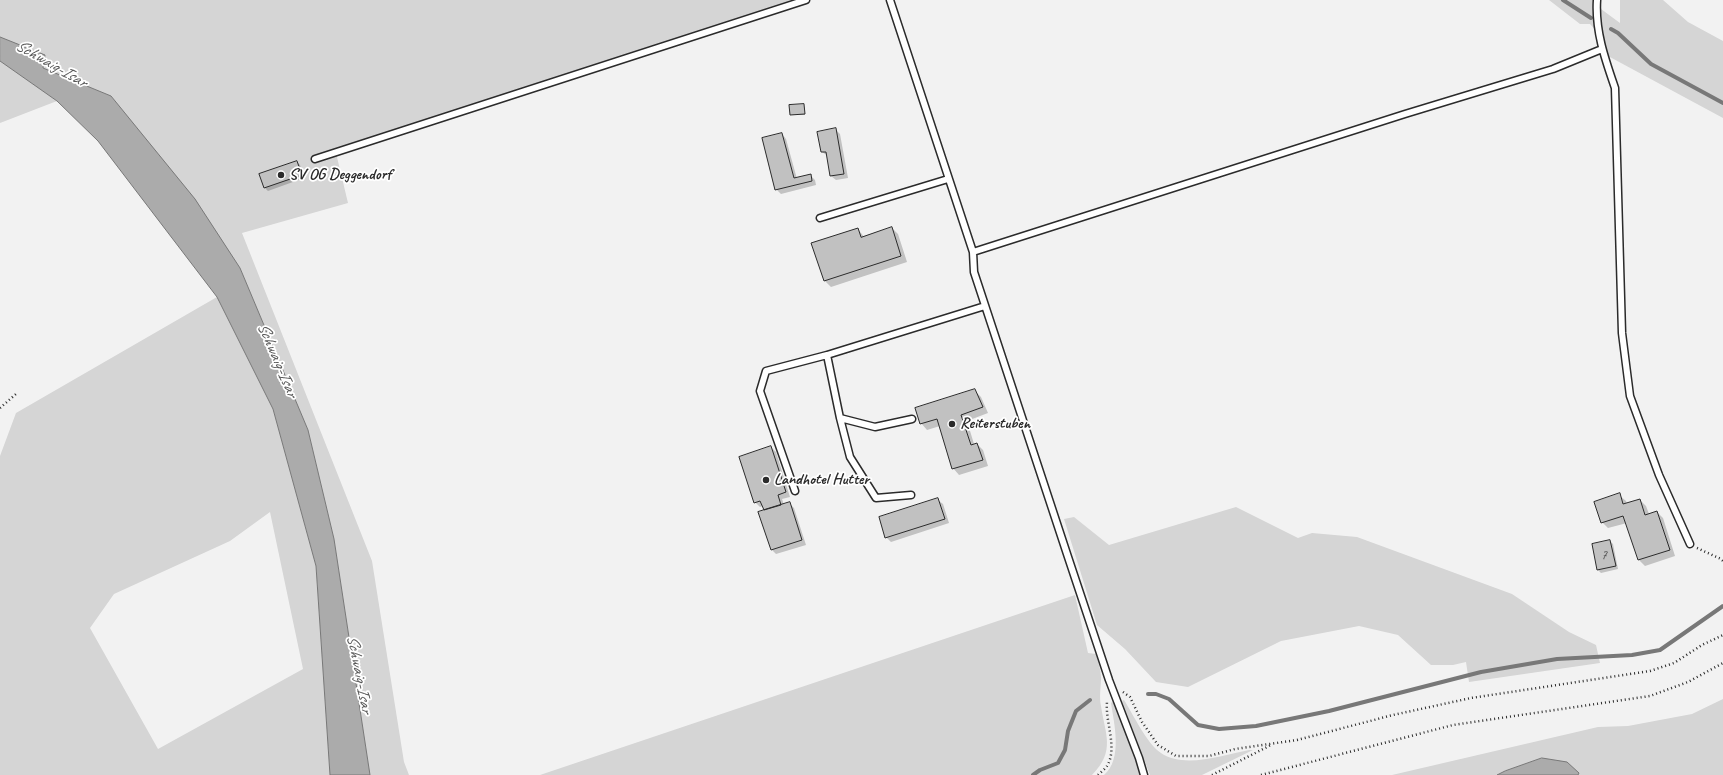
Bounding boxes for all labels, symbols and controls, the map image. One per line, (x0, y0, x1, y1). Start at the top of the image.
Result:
water label: Schwaig-Isar (12, 36, 90, 92)
place label: SV OG Deggendorf (289, 165, 391, 185)
marker: SV OG Deggendorf (276, 170, 286, 180)
water label: Schwaig-Isar (252, 320, 302, 400)
place label: Reiterstuben (960, 414, 1030, 434)
marker: Reiterstuben (947, 419, 957, 429)
place label: Landhotel Hutter (774, 470, 869, 490)
marker: Landhotel Hutter (761, 475, 771, 485)
house number: 7 (1601, 547, 1607, 563)
water label: Schwaig-Isar (341, 633, 377, 715)

